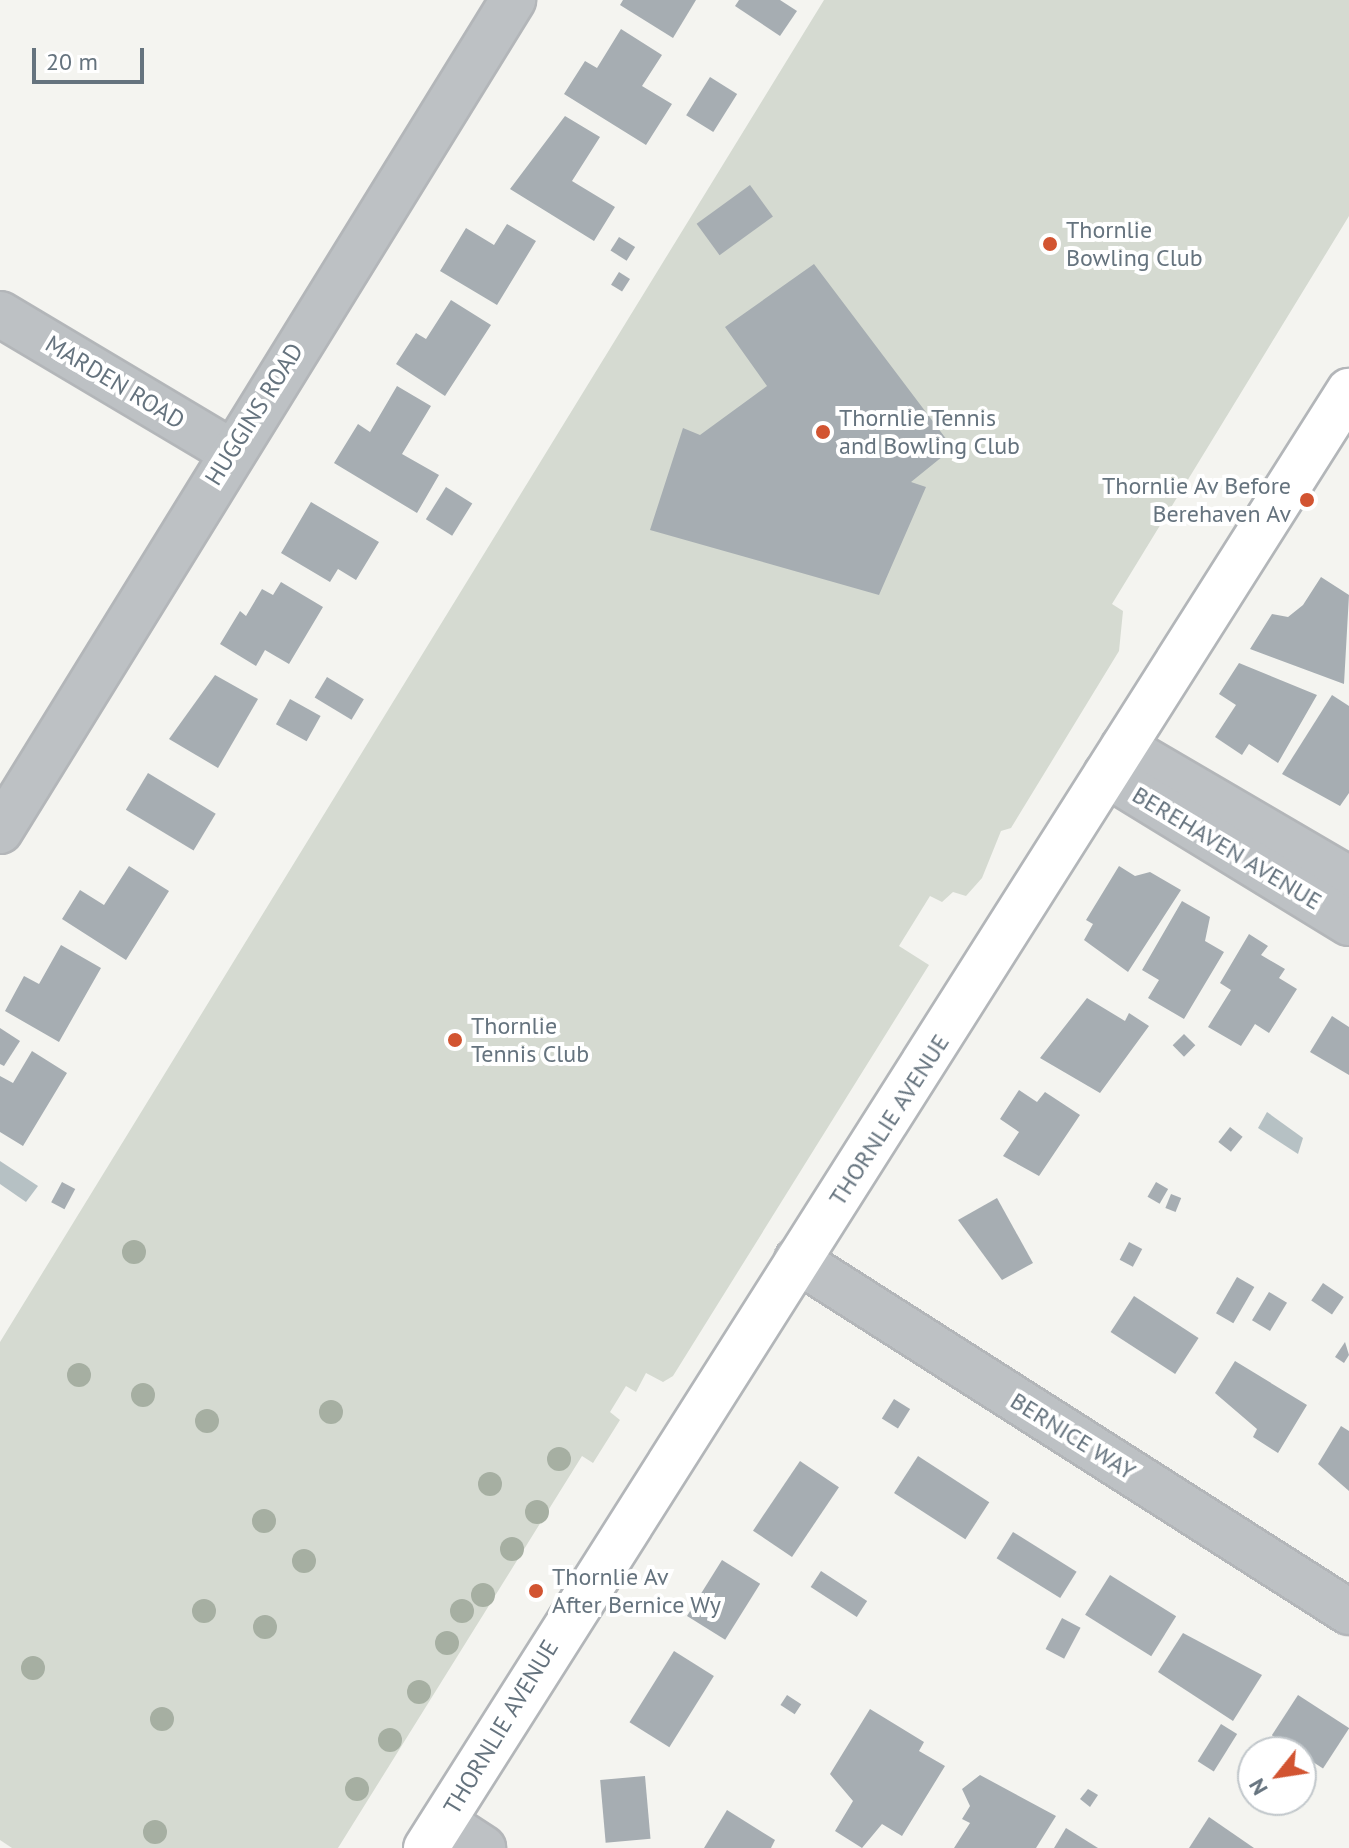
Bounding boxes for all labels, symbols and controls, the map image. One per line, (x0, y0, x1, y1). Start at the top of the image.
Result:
scale bar (36, 32, 148, 82)
text: 20 m (46, 46, 98, 77)
place label: Thornlie Bowling Club (1066, 216, 1203, 272)
marker: Thornlie Bowling Club (1041, 235, 1059, 253)
street label: MARDEN ROAD (40, 329, 190, 435)
street label: HUGGINS ROAD (199, 338, 309, 490)
place label: Thornlie Tennis and Bowling Club (839, 404, 1020, 460)
marker: Thornlie Tennis and Bowling Club (814, 423, 832, 441)
place label: Thornlie Av Before Berehaven Av (1100, 472, 1291, 528)
marker: Thornlie Av Before Berehaven Av (1298, 491, 1316, 509)
street label: BEREHAVEN AVENUE (1127, 780, 1327, 916)
place label: Thornlie Tennis Club (471, 1012, 589, 1068)
street label: THORNLIE AVENUE (823, 1029, 955, 1211)
marker: Thornlie Tennis Club (446, 1031, 464, 1049)
street label: BERNICE WAY (1005, 1386, 1141, 1486)
place label: Thornlie Av After Bernice Wy (552, 1563, 721, 1619)
marker: Thornlie Av After Bernice Wy (527, 1582, 545, 1600)
street label: THORNLIE AVENUE (437, 1634, 565, 1820)
north arrow (1237, 1736, 1317, 1816)
text: N (1242, 1774, 1274, 1800)

